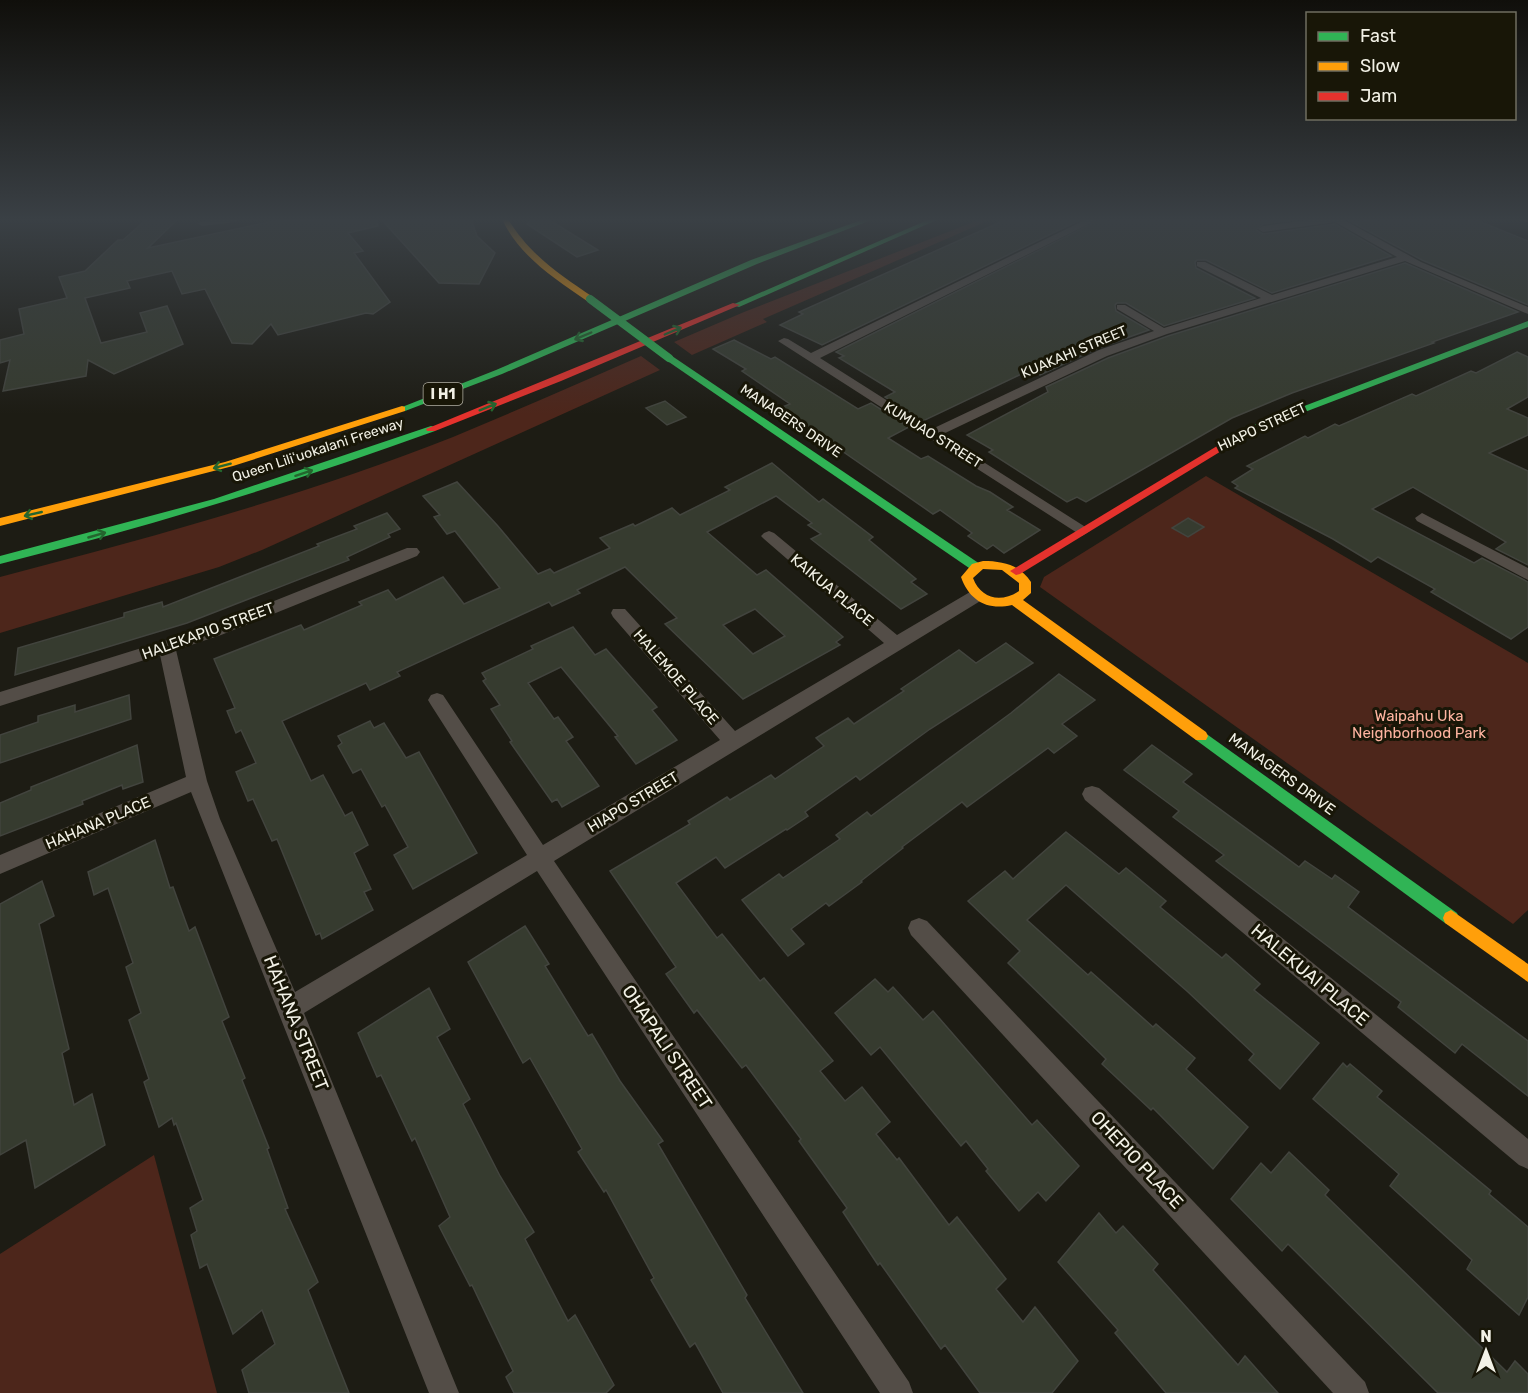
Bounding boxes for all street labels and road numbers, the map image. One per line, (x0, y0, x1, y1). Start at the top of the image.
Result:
street label: KUAKAHI STREET (1018, 322, 1130, 382)
street label: MANAGERS DRIVE (737, 381, 845, 461)
road number: I H1 (424, 383, 462, 405)
street label: KUMUAO STREET (881, 398, 985, 472)
street label: HIAPO STREET (1215, 399, 1309, 455)
street label: Queen Liliʻuokalani Freeway (230, 414, 406, 486)
street label: KAIKUA PLACE (787, 550, 877, 630)
street label: HALEKAPIO STREET (139, 599, 277, 663)
street label: HALEMOE PLACE (630, 626, 722, 728)
street label: MANAGERS DRIVE (1225, 729, 1339, 819)
street label: HIAPO STREET (584, 768, 682, 836)
street label: HAHANA PLACE (43, 793, 153, 853)
street label: HALEKUAI PLACE (1247, 919, 1373, 1031)
street label: HAHANA STREET (259, 952, 333, 1094)
street label: OHAPALI STREET (617, 981, 717, 1113)
street label: OHEPIO PLACE (1086, 1107, 1188, 1213)

